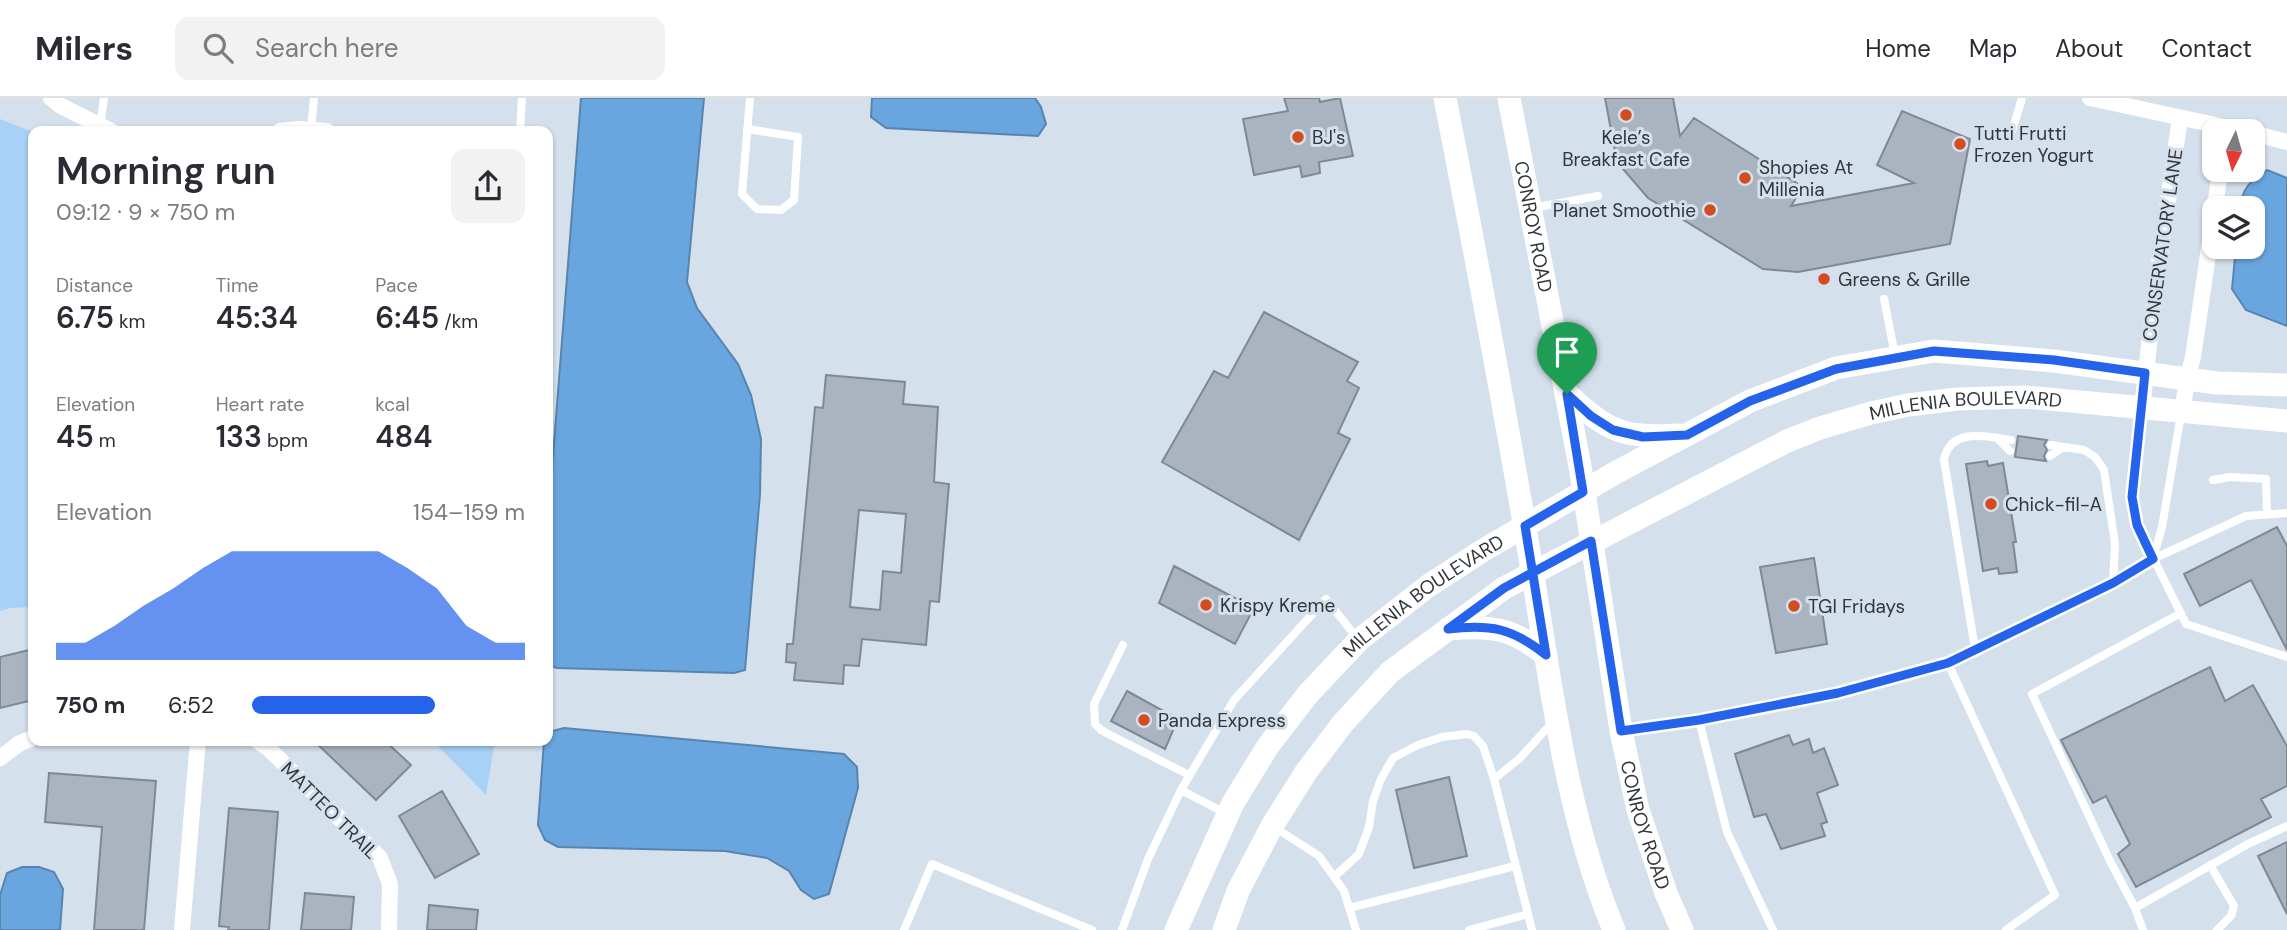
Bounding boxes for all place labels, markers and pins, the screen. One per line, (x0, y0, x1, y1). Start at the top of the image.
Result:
marker: Kele’s Breakfast Cafe (1618, 107, 1634, 123)
place label: Tutti Frutti Frozen Yogurt (1974, 121, 2094, 168)
place label: BJ's (1312, 125, 1346, 150)
place label: Kele’s Breakfast Cafe (1562, 125, 1690, 172)
marker: BJ's (1290, 129, 1306, 145)
marker: Tutti Frutti Frozen Yogurt (1952, 136, 1968, 152)
place label: Shopies At Millenia (1759, 155, 1853, 202)
marker: Shopies At Millenia (1737, 170, 1753, 186)
place label: Planet Smoothie (1553, 198, 1696, 223)
marker: Planet Smoothie (1702, 202, 1718, 218)
place label: Greens & Grille (1838, 267, 1970, 292)
marker: Greens & Grille (1816, 271, 1832, 287)
pin (1537, 322, 1597, 394)
place label: Chick-fil-A (2005, 492, 2102, 517)
marker: Chick-fil-A (1983, 496, 1999, 512)
place label: Krispy Kreme (1220, 593, 1335, 618)
place label: TGI Fridays (1808, 594, 1905, 619)
marker: Krispy Kreme (1198, 597, 1214, 613)
marker: TGI Fridays (1786, 598, 1802, 614)
place label: Panda Express (1158, 708, 1286, 733)
marker: Panda Express (1136, 712, 1152, 728)

